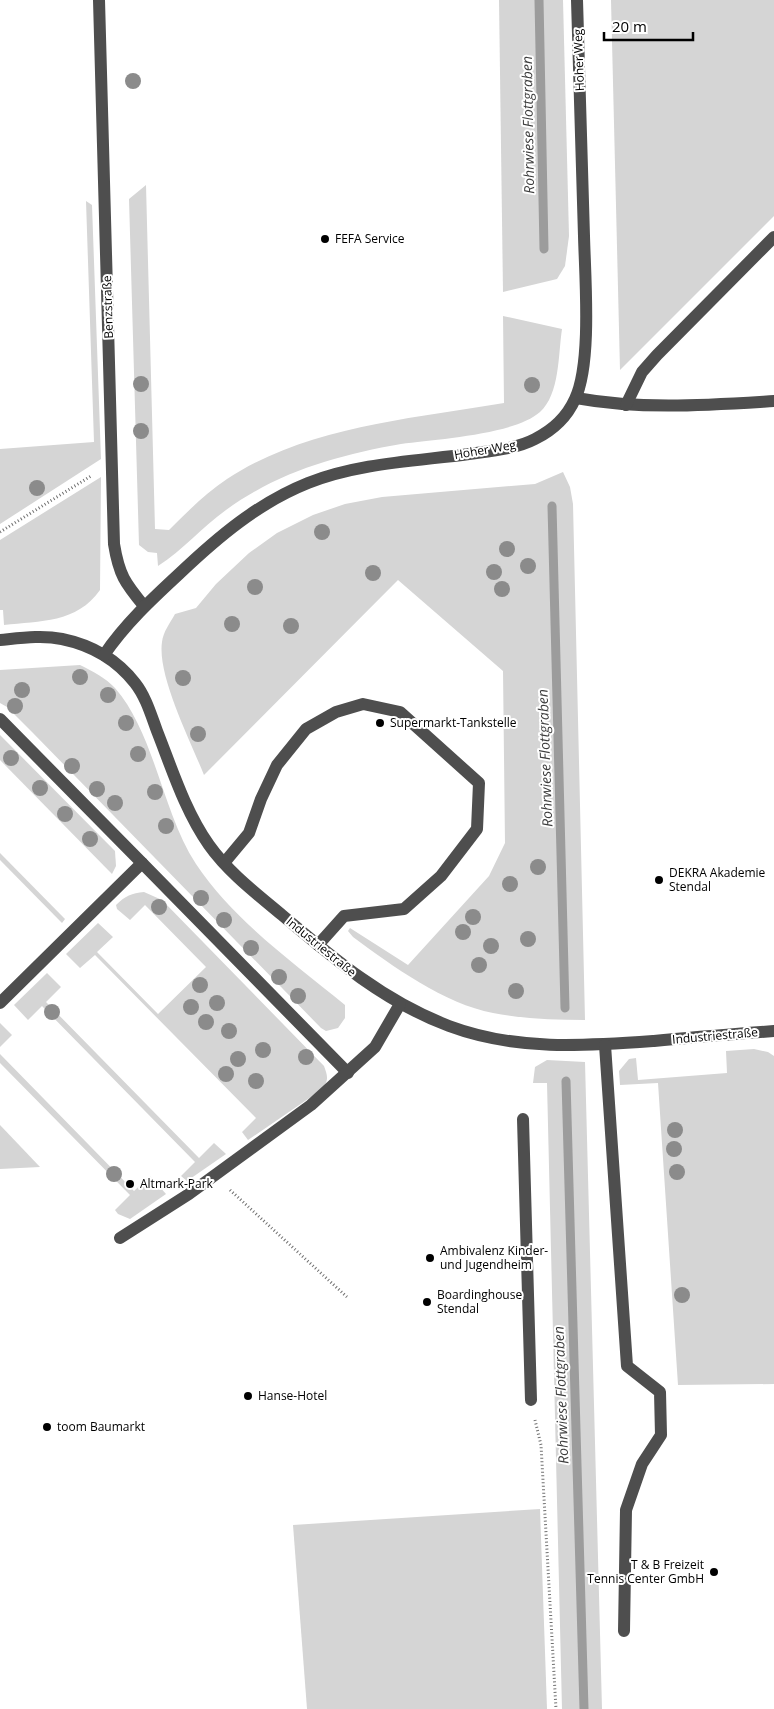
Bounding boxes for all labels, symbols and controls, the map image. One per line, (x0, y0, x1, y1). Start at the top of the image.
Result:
scale bar (604, 10, 693, 42)
text: 20 m (612, 16, 647, 36)
street label: Hoher Weg (569, 28, 588, 92)
water label: Rohrwiese Flottgraben (517, 56, 538, 194)
place label: FEFA Service (335, 230, 405, 247)
marker: FEFA Service (319, 233, 331, 245)
street label: Benzstraße (98, 275, 117, 339)
street label: Hoher Weg (453, 436, 518, 463)
water label: Rohrwiese Flottgraben (533, 689, 556, 827)
place label: Supermarkt-Tankstelle (390, 714, 517, 731)
marker: Supermarkt-Tankstelle (374, 717, 386, 729)
place label: DEKRA Akademie Stendal (669, 864, 766, 895)
marker: DEKRA Akademie Stendal (653, 874, 665, 886)
street label: Industriestraße (283, 913, 360, 980)
street label: Industriestraße (671, 1023, 759, 1048)
place label: Altmark-Park (140, 1175, 214, 1192)
marker: Altmark-Park (124, 1178, 136, 1190)
place label: Ambivalenz Kinder- und Jugendheim (440, 1242, 548, 1273)
marker: Ambivalenz Kinder- und Jugendheim (424, 1252, 436, 1264)
place label: Boardinghouse Stendal (437, 1286, 522, 1317)
marker: Boardinghouse Stendal (421, 1296, 433, 1308)
water label: Rohrwiese Flottgraben (549, 1326, 572, 1464)
place label: Hanse-Hotel (258, 1387, 327, 1404)
marker: Hanse-Hotel (242, 1390, 254, 1402)
place label: toom Baumarkt (57, 1418, 145, 1435)
marker: toom Baumarkt (41, 1421, 53, 1433)
place label: T & B Freizeit Tennis Center GmbH (587, 1556, 704, 1587)
marker: T & B Freizeit Tennis Center GmbH (708, 1566, 720, 1578)

